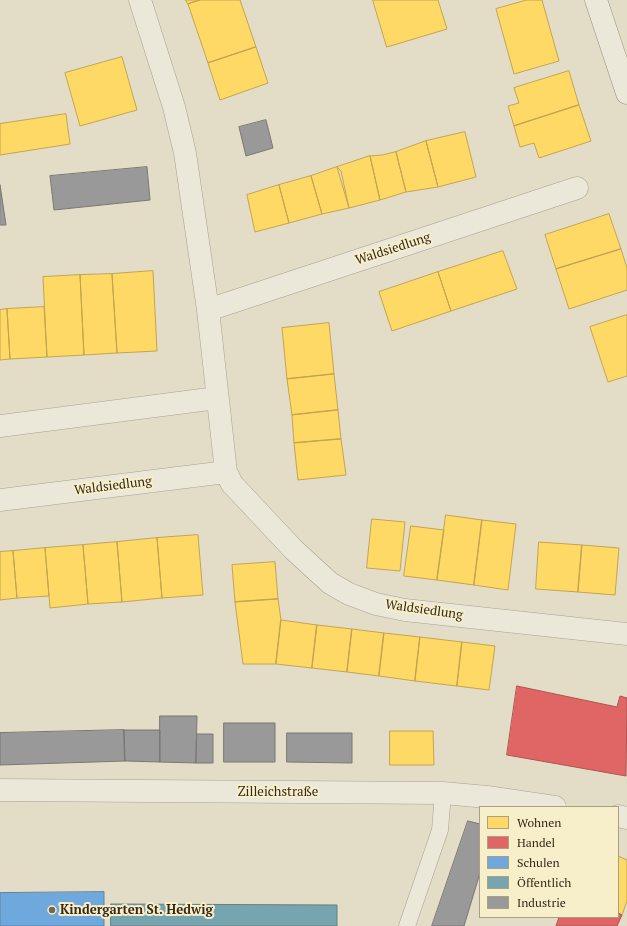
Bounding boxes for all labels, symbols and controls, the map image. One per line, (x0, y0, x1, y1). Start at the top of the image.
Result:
street label: Waldsiedlung (353, 229, 433, 269)
street label: Waldsiedlung (73, 473, 153, 499)
street label: Waldsiedlung (384, 597, 464, 623)
street label: Zilleichstraße (238, 784, 318, 800)
legend (479, 806, 619, 918)
text: Wohnen (517, 815, 561, 830)
text: Handel (517, 835, 555, 850)
text: Schulen (517, 855, 560, 870)
text: Öffentlich (517, 875, 571, 890)
text: Industrie (517, 895, 566, 910)
place label: Kindergarten St. Hedwig (60, 902, 213, 918)
marker: Kindergarten St. Hedwig (47, 905, 57, 915)

